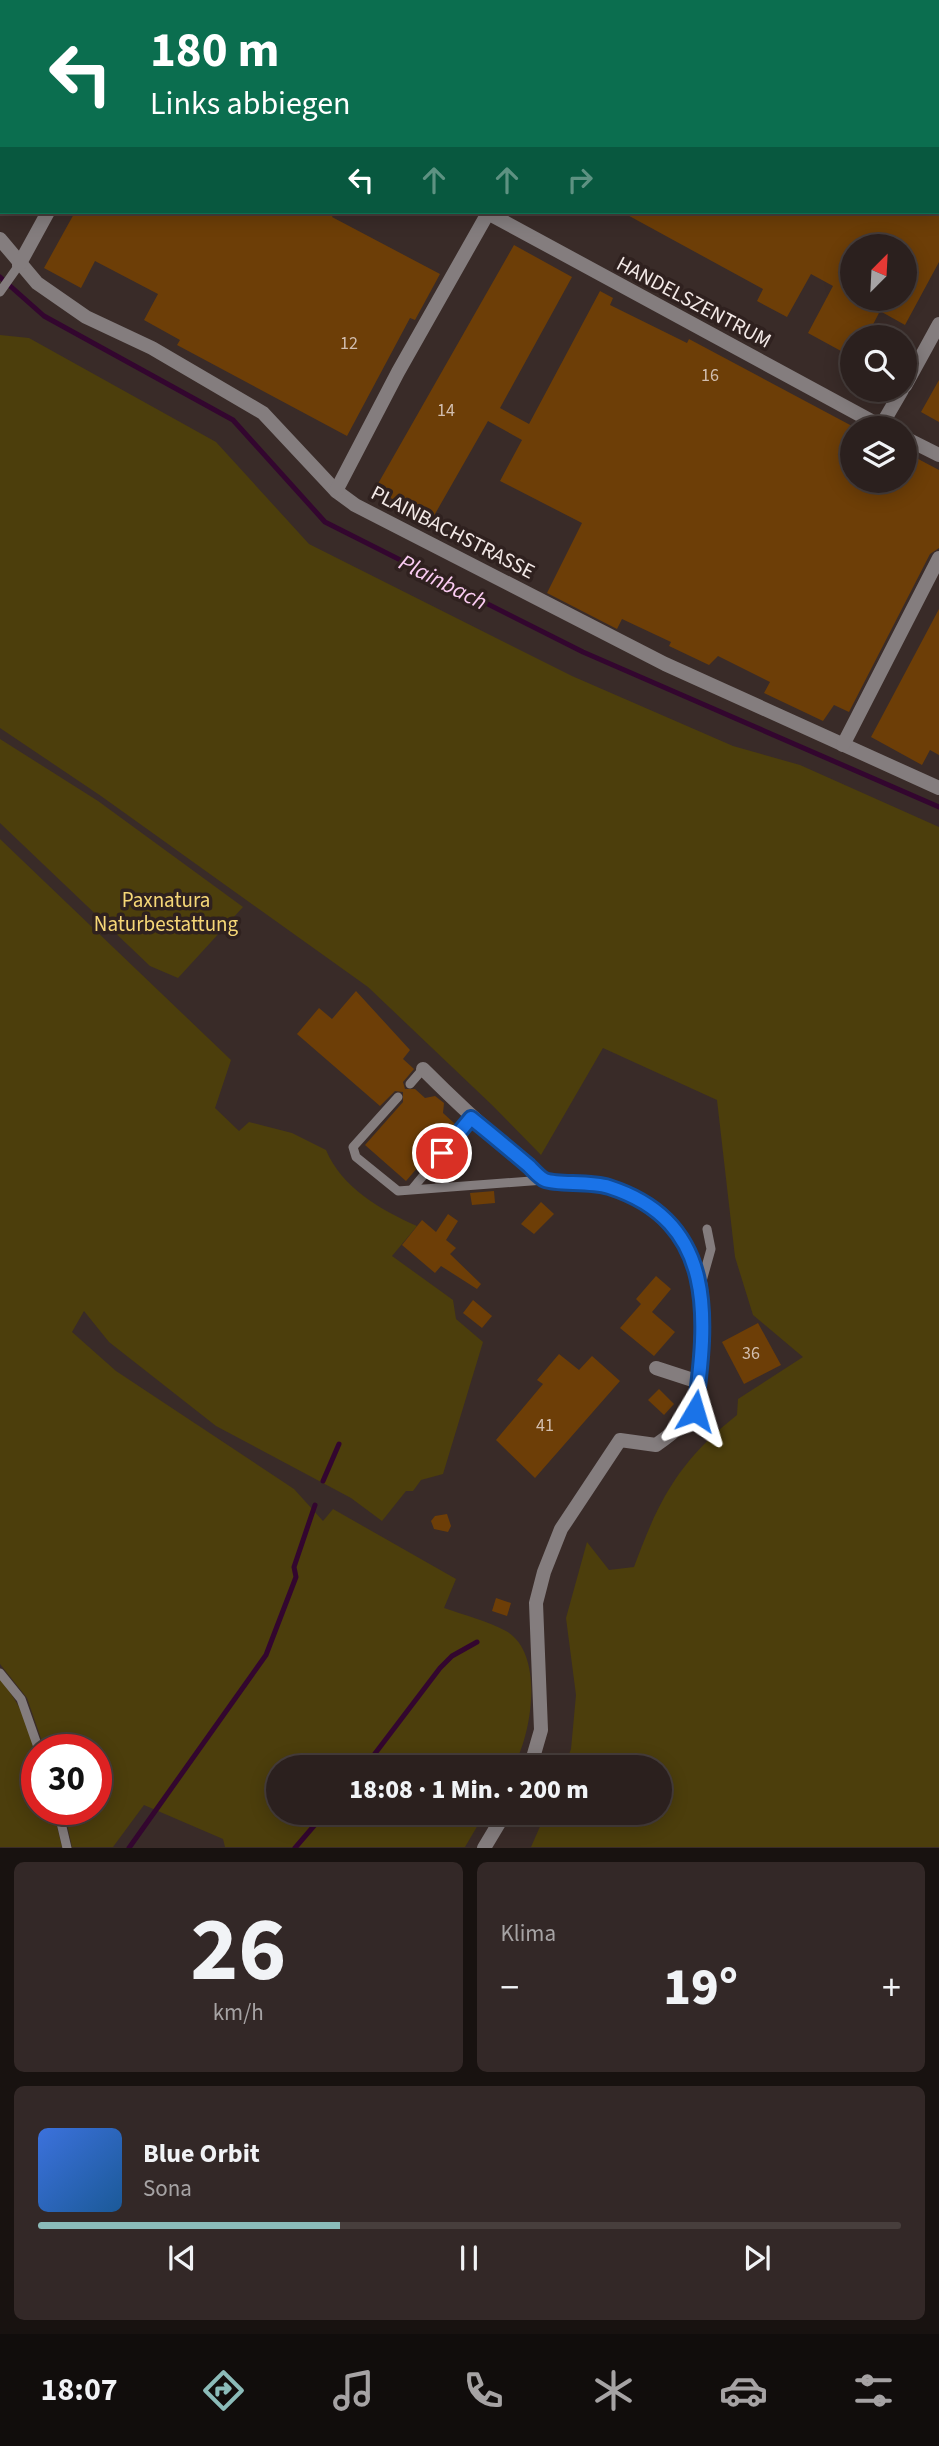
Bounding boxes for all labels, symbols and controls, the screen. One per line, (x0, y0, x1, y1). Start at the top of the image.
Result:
text: 180 m (150, 16, 279, 86)
icon: left (35, 28, 126, 119)
text: Links abbiegen (150, 81, 351, 127)
icon: left (342, 161, 380, 199)
icon: ahead (415, 161, 453, 199)
icon: ahead (488, 161, 526, 199)
icon: right (561, 161, 599, 199)
north arrow (840, 234, 917, 312)
map controls (840, 234, 917, 493)
street label: HANDELSZENTRUM (611, 248, 777, 356)
button: search (840, 325, 917, 402)
house number: 12 (340, 331, 358, 356)
house number: 16 (701, 363, 719, 388)
house number: 14 (437, 398, 455, 423)
button: layers (840, 416, 917, 493)
street label: PLAINBACHSTRASSE (366, 478, 540, 586)
water label: Plainbach (393, 546, 493, 618)
park label: Paxnatura Naturbestattung (94, 885, 239, 939)
pin (412, 1123, 472, 1183)
icon: arrive (423, 1134, 461, 1172)
house number: 36 (742, 1341, 760, 1366)
position arrow (658, 1374, 732, 1448)
house number: 41 (536, 1413, 554, 1438)
speed limit sign: 30 (21, 1734, 112, 1825)
text: 18:08 · 1 Min. · 200 m (349, 1771, 589, 1808)
text: 26 (190, 1886, 286, 2015)
text: Klima (501, 1917, 556, 1950)
text: 19° (663, 1951, 738, 2025)
text: − (501, 1961, 519, 2015)
text: + (882, 1961, 901, 2015)
text: km/h (213, 1996, 264, 2029)
text: Blue Orbit (143, 2135, 260, 2172)
text: Sona (143, 2172, 192, 2205)
icon: previous (163, 2239, 201, 2277)
icon: pause (450, 2239, 488, 2277)
icon: next (738, 2239, 776, 2277)
icon: directions (199, 2366, 248, 2415)
icon: music (329, 2366, 378, 2415)
icon: phone (459, 2366, 508, 2415)
icon: climate (589, 2366, 638, 2415)
icon: car (719, 2366, 768, 2415)
icon: filters (849, 2366, 898, 2415)
text: 18:07 (41, 2367, 118, 2413)

